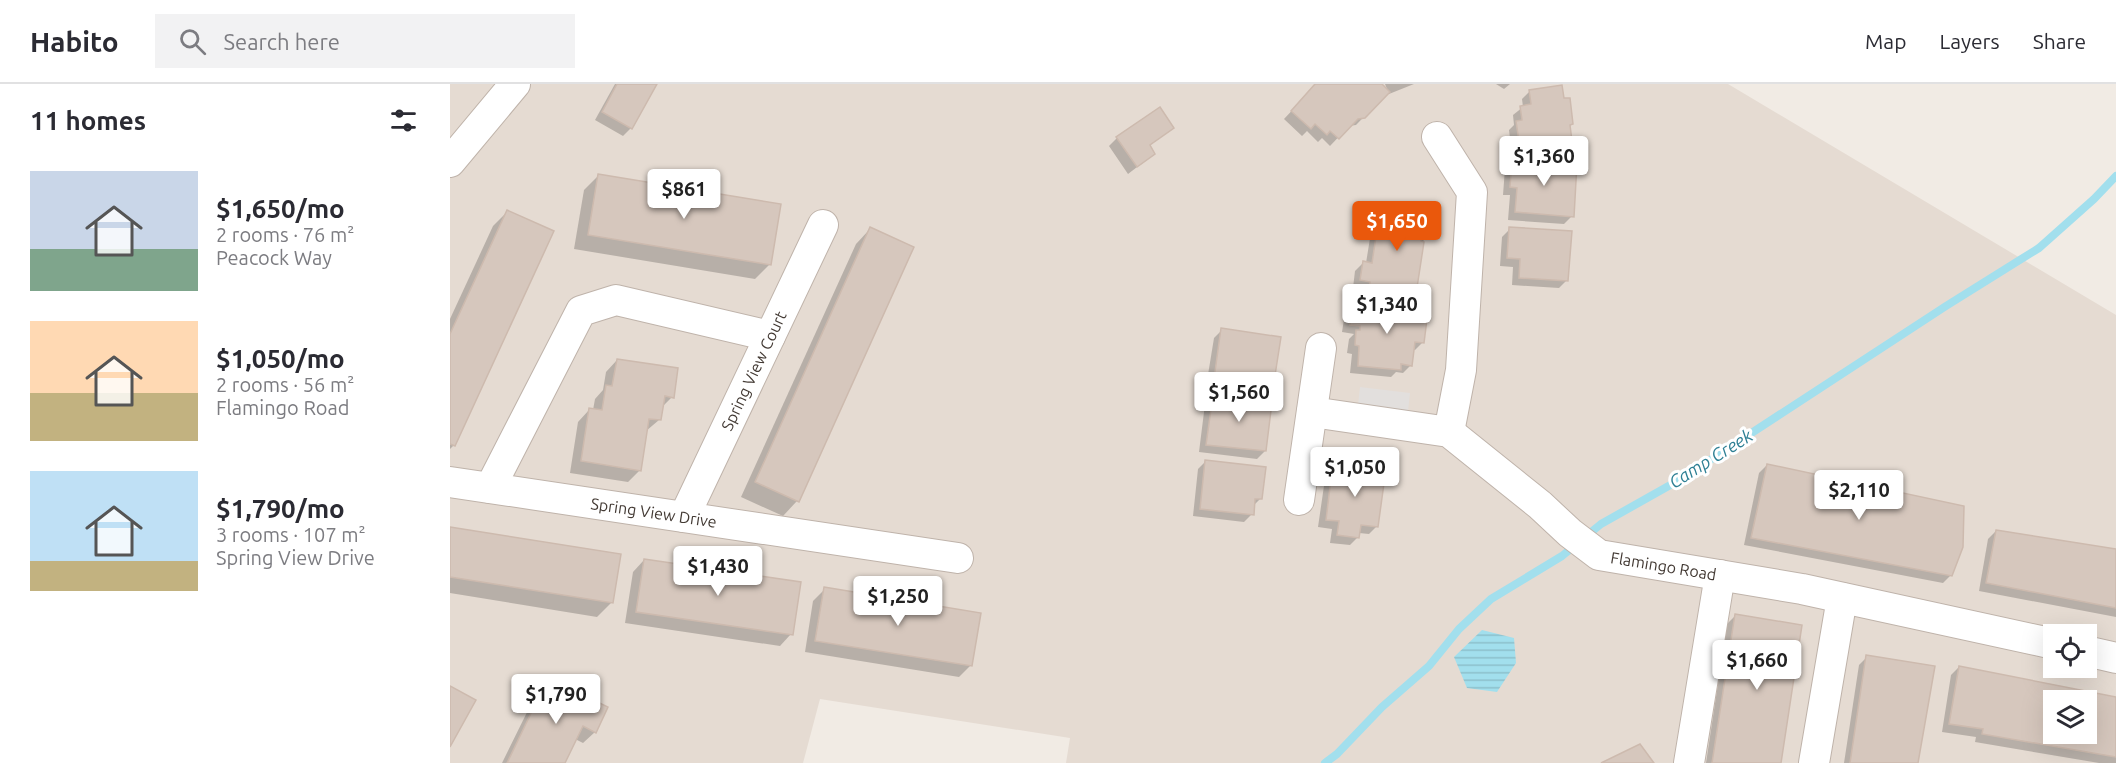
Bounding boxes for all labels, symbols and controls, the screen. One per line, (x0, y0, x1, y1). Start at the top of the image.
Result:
search box (155, 14, 575, 68)
icon: search (176, 25, 209, 58)
text: Habito (30, 26, 119, 57)
text: Search here (224, 29, 340, 54)
text: Map (1865, 29, 1906, 53)
text: Layers (1939, 29, 2000, 53)
text: Share (2033, 29, 2086, 53)
icon: filters (387, 104, 420, 137)
text: 11 homes (30, 106, 146, 135)
pin: $1,360 (1495, 136, 1593, 187)
text: $1,360 (1513, 144, 1575, 167)
pin: $861 (648, 169, 720, 220)
text: $861 (661, 177, 707, 200)
text: $1,650/mo (216, 194, 345, 223)
icon: home (78, 195, 150, 267)
pin: $1,650 (1348, 201, 1446, 252)
text: $1,650 (1366, 209, 1428, 232)
text: 2 rooms · 76 m² (216, 223, 354, 246)
text: Peacock Way (216, 246, 332, 269)
pin: $1,340 (1338, 284, 1436, 335)
text: $1,340 (1356, 292, 1418, 315)
street label: Spring View Court (718, 308, 790, 433)
text: $1,050/mo (216, 344, 345, 373)
icon: home (78, 345, 150, 417)
pin: $1,560 (1190, 372, 1288, 423)
text: 2 rooms · 56 m² (216, 373, 354, 396)
text: $1,560 (1208, 380, 1270, 403)
text: Flamingo Road (216, 396, 350, 419)
water label: Camp Creek (1665, 424, 1757, 492)
pin: $1,050 (1306, 447, 1404, 498)
text: $1,050 (1324, 455, 1386, 478)
pin: $2,110 (1810, 470, 1908, 521)
text: $2,110 (1828, 478, 1890, 501)
text: $1,790/mo (216, 494, 345, 523)
street label: Spring View Drive (590, 494, 718, 531)
icon: home (78, 495, 150, 567)
text: 3 rooms · 107 m² (216, 523, 366, 546)
text: Spring View Drive (216, 546, 375, 569)
pin: $1,430 (669, 546, 767, 597)
street label: Flamingo Road (1609, 548, 1718, 584)
text: $1,430 (687, 554, 749, 577)
pin: $1,250 (849, 576, 947, 627)
text: $1,250 (867, 584, 929, 607)
map controls (2043, 624, 2097, 744)
button: locate (2043, 624, 2097, 678)
pin: $1,660 (1708, 640, 1806, 691)
text: $1,660 (1726, 648, 1788, 671)
pin: $1,790 (507, 674, 605, 725)
text: $1,790 (525, 682, 587, 705)
button: layers (2043, 690, 2097, 744)

